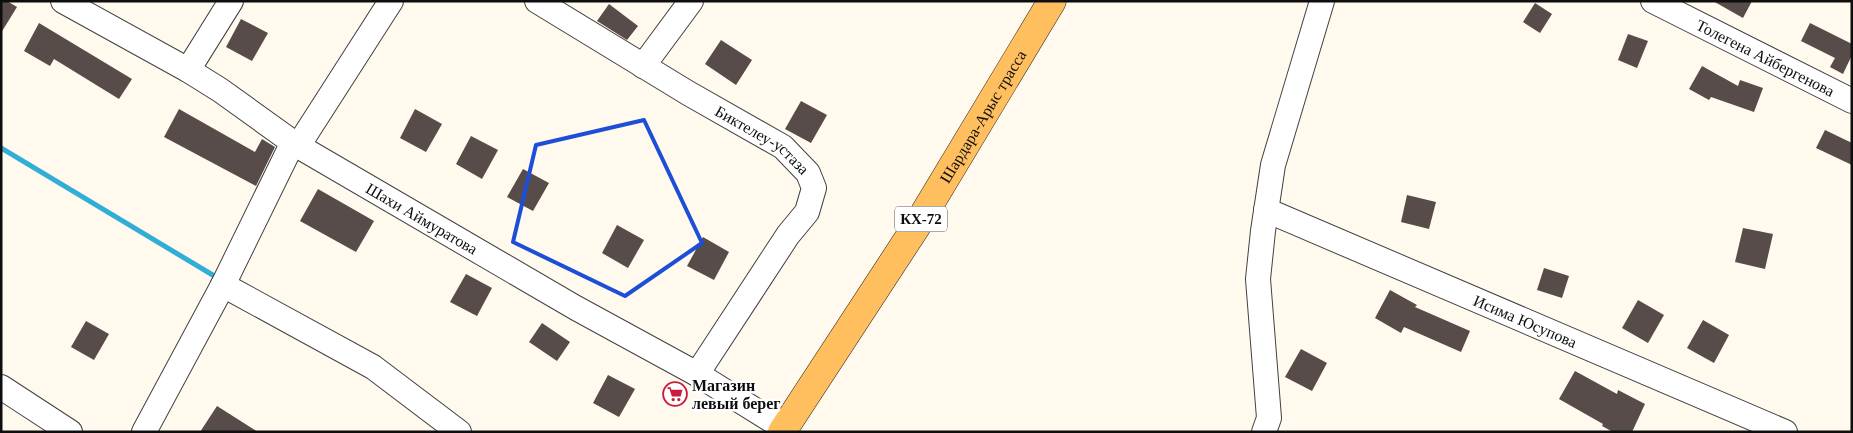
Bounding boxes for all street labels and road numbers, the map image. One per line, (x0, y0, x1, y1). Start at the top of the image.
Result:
street label: Толегена Айбергенова (1694, 16, 1837, 100)
street label: Шардара-Арыс трасса (937, 47, 1029, 186)
street label: Биктелеу-устаза (712, 102, 812, 178)
street label: Шахи Аймуратова (363, 180, 480, 258)
road number: КХ-72 (895, 206, 947, 232)
street label: Исима Юсупова (1471, 292, 1579, 351)

